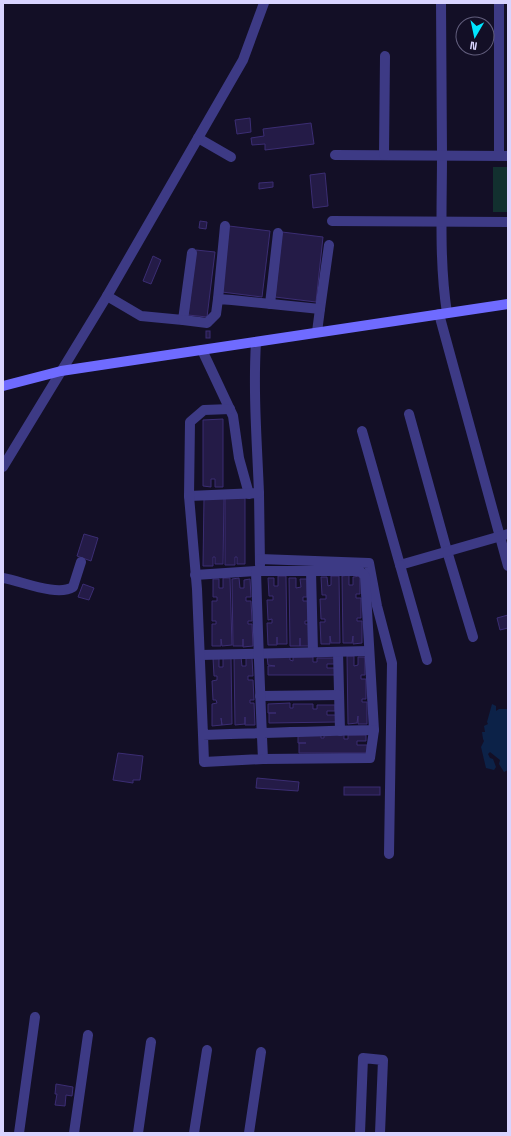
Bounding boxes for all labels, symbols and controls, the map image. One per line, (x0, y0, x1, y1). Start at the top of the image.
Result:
north arrow (455, 16, 495, 56)
text: N (469, 38, 478, 53)

